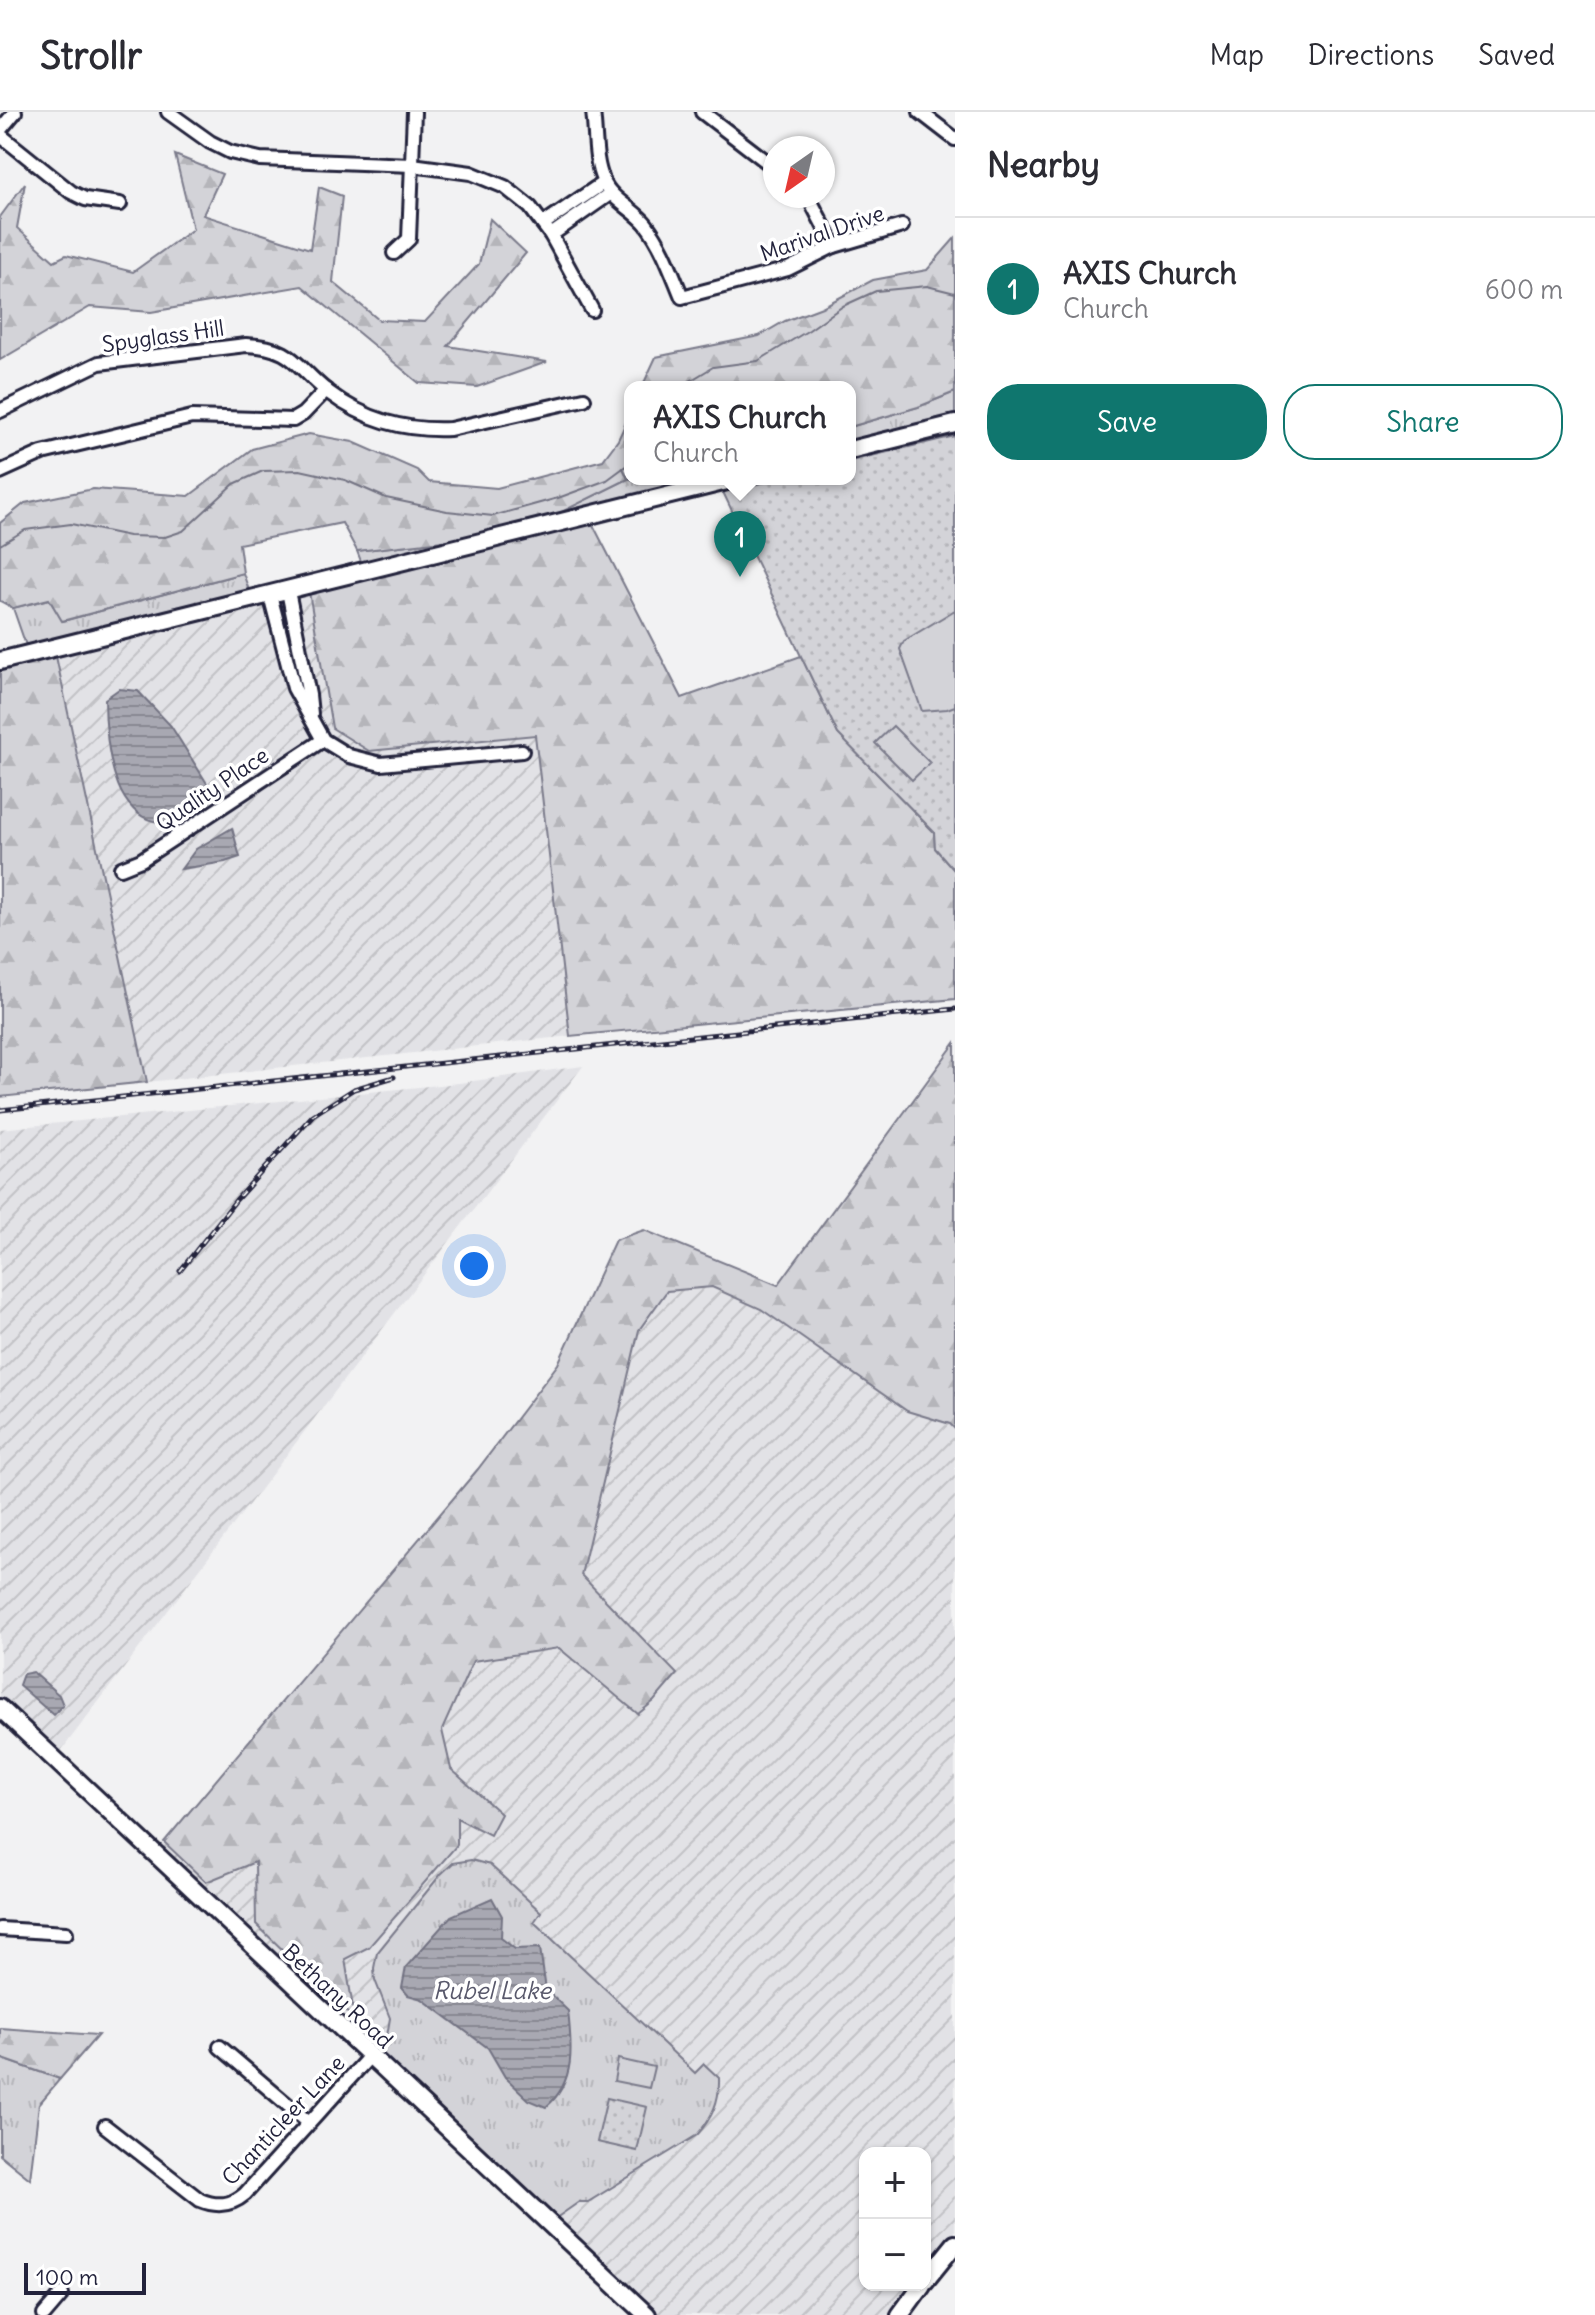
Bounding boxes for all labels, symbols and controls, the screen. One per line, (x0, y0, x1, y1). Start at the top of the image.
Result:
text: Strollr (40, 32, 142, 79)
text: Map (1209, 37, 1264, 73)
text: Directions (1308, 37, 1434, 73)
text: Saved (1478, 37, 1555, 73)
north arrow (763, 136, 835, 208)
text: Nearby (987, 143, 1100, 186)
street label: Marival Drive (756, 199, 888, 267)
text: AXIS Church (1063, 254, 1237, 292)
text: 1 (1008, 273, 1018, 306)
text: 600 m (1485, 273, 1563, 306)
text: Church (1063, 292, 1149, 325)
street label: Spyglass Hill (100, 314, 226, 358)
popup (624, 381, 856, 485)
button: Save (987, 384, 1267, 460)
button: Share (1283, 384, 1563, 460)
text: AXIS Church (653, 398, 827, 436)
text: Church (653, 436, 739, 469)
pin: 1 (714, 511, 766, 577)
street label: Quality Place (150, 741, 274, 837)
your location (454, 1246, 494, 1286)
street label: Bethany Road (277, 1938, 399, 2054)
water label: Rubel Lake (433, 1975, 553, 2005)
street label: Chanticleer Lane (216, 2049, 350, 2191)
map controls (859, 2147, 931, 2291)
button: + (859, 2147, 931, 2219)
button: − (859, 2219, 931, 2291)
scale bar (24, 2259, 146, 2295)
text: 100 m (36, 2263, 98, 2291)

